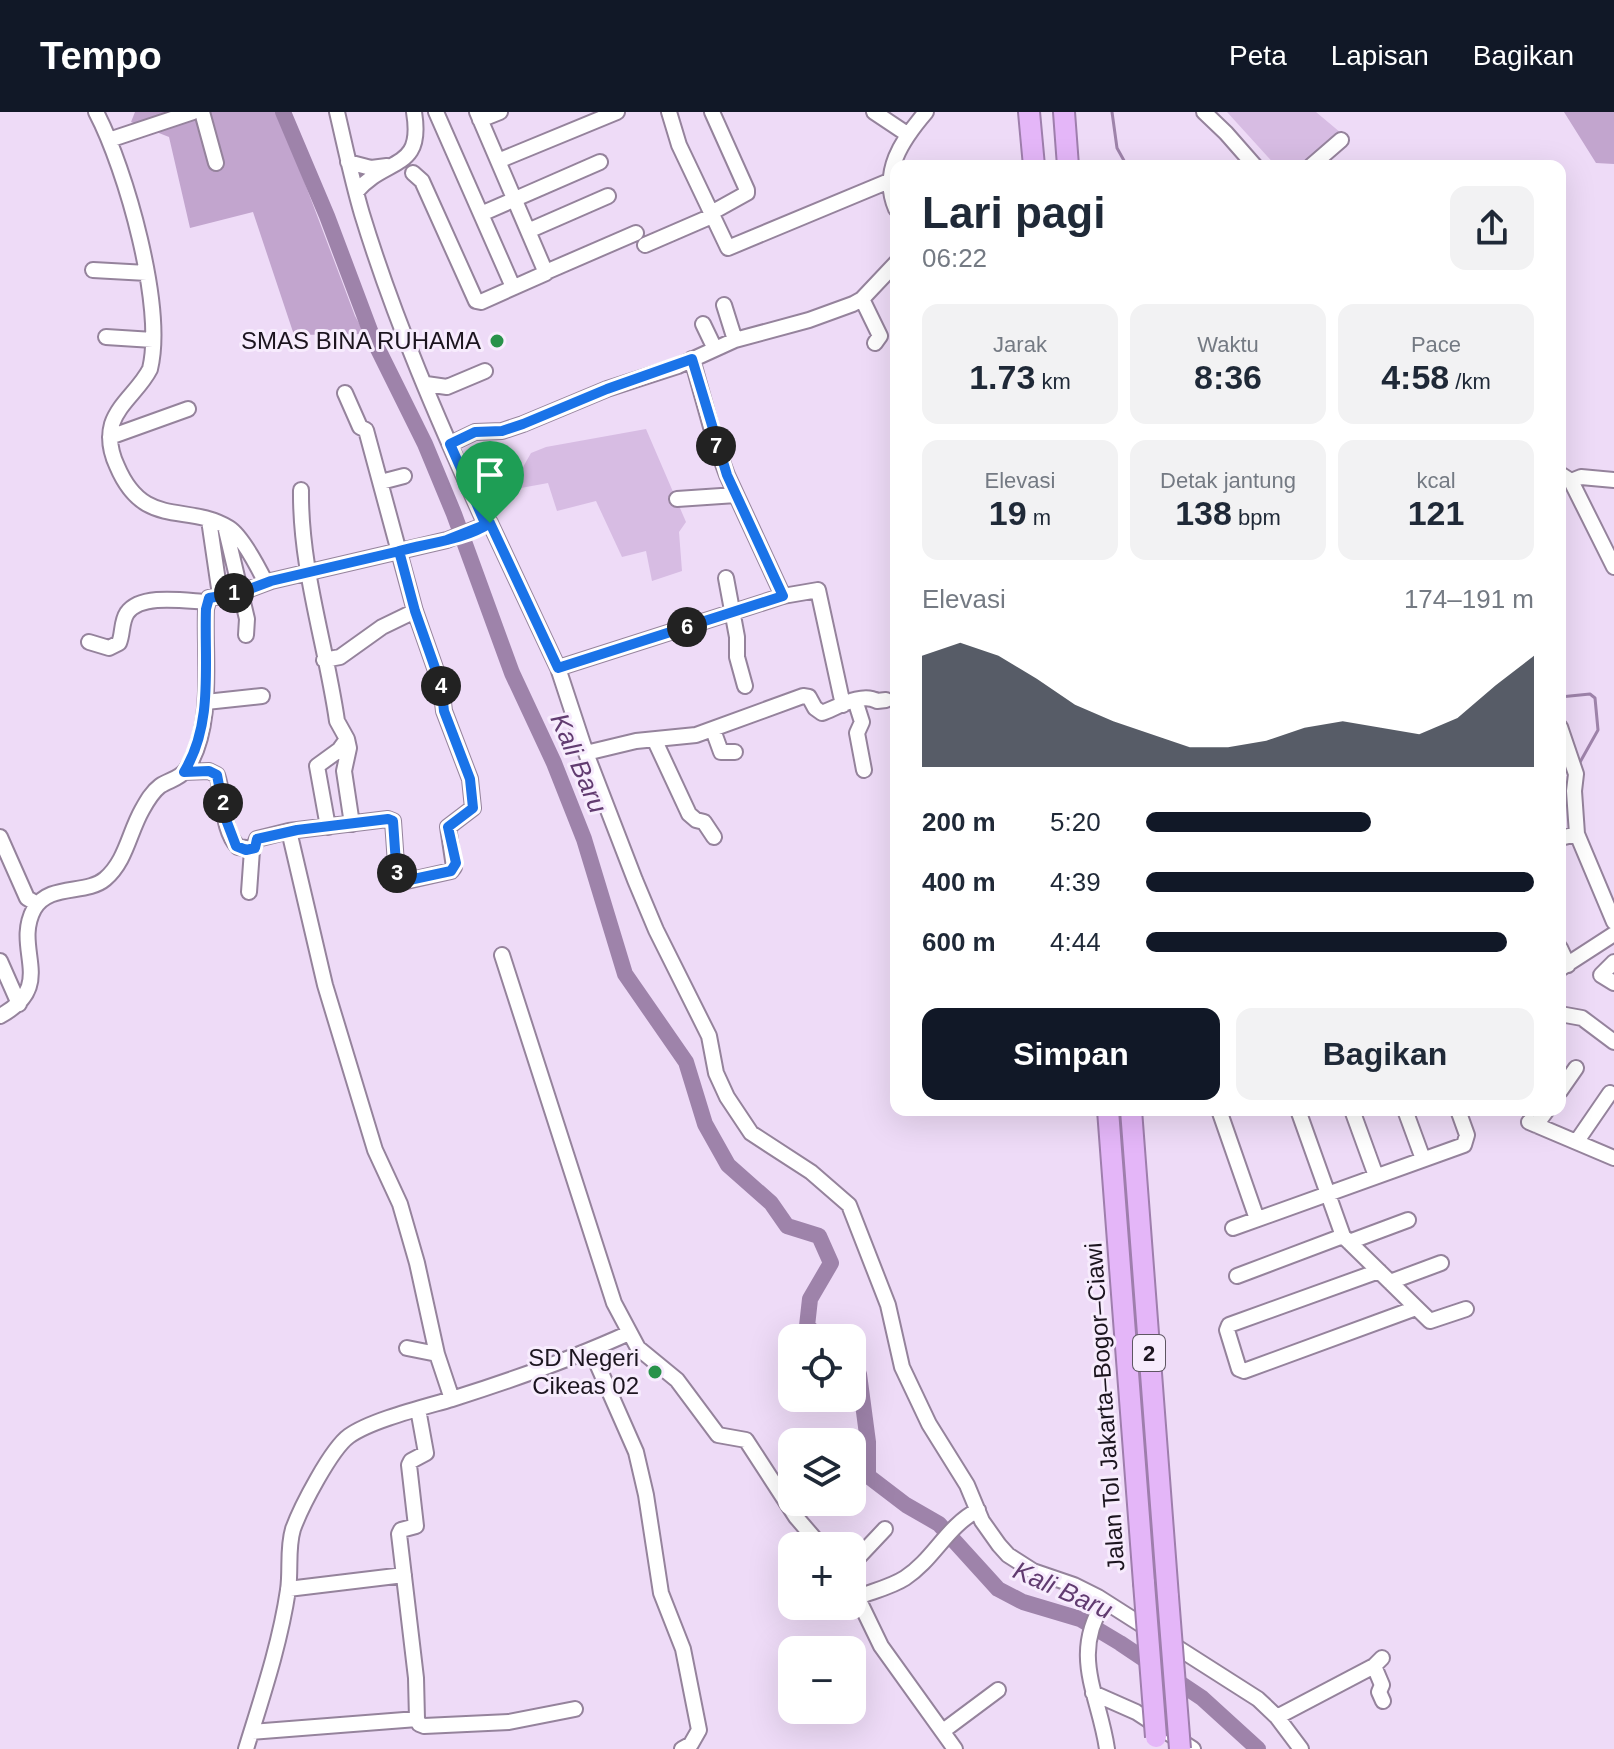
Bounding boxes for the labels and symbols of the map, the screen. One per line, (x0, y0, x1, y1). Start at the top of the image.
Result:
place label: SMAS BINA RUHAMA (241, 327, 481, 354)
marker: SMAS BINA RUHAMA (488, 332, 506, 350)
pin: 7 (696, 426, 736, 466)
pin (456, 441, 524, 523)
pin: 1 (214, 573, 254, 613)
pin: 6 (667, 607, 707, 647)
pin: 4 (421, 666, 461, 706)
water label: Kali Baru (545, 709, 613, 817)
pin: 2 (203, 783, 243, 823)
pin: 3 (377, 853, 417, 893)
street label: Jalan Tol Jakarta–Bogor–Ciawi (1080, 1242, 1129, 1572)
road number: 2 (1133, 1335, 1165, 1371)
place label: SD Negeri Cikeas 02 (528, 1344, 639, 1399)
marker: SD Negeri Cikeas 02 (646, 1363, 664, 1381)
water label: Kali Baru (1009, 1555, 1117, 1625)

